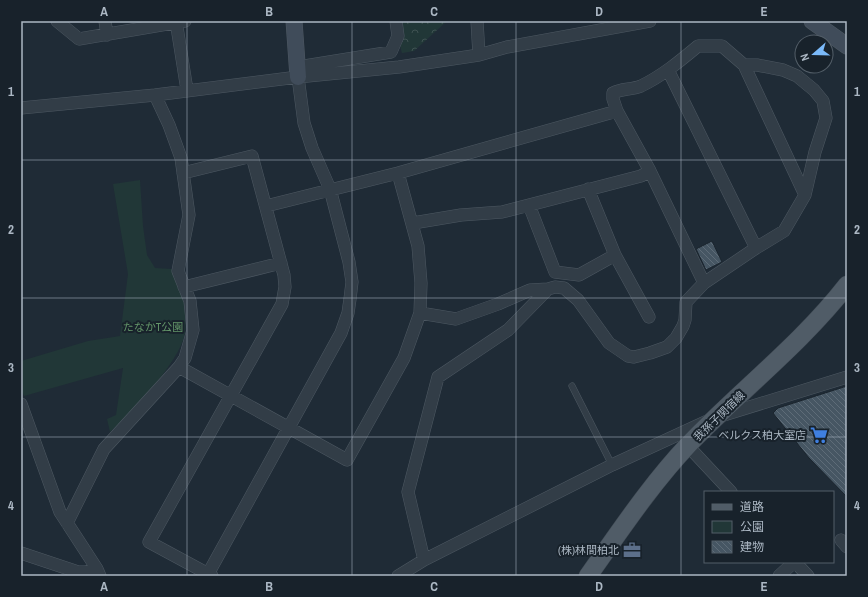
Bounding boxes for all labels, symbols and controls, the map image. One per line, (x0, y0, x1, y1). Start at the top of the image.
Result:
text: A (100, 3, 108, 20)
text: B (265, 3, 273, 20)
text: C (430, 3, 438, 20)
text: D (595, 3, 603, 20)
text: E (760, 3, 768, 20)
north arrow (794, 34, 834, 74)
text: N (797, 52, 812, 63)
text: 1 (8, 83, 14, 100)
text: 1 (854, 83, 860, 100)
text: 2 (8, 221, 14, 238)
text: 2 (854, 221, 860, 238)
park label: たなかT公園 (123, 320, 183, 334)
text: 3 (8, 359, 14, 376)
text: 3 (854, 359, 860, 376)
street label: 我孫子関宿線 (690, 388, 748, 444)
supermarket icon: ベルクス柏大室店 (809, 425, 829, 445)
place label: ベルクス柏大室店 (718, 428, 806, 442)
legend (704, 491, 834, 563)
text: 4 (8, 497, 14, 514)
text: 4 (854, 497, 860, 514)
text: 道路 (740, 499, 764, 515)
text: 公園 (740, 519, 764, 535)
text: 建物 (740, 539, 764, 555)
office icon: (株)林間柏北 (622, 540, 642, 560)
place label: (株)林間柏北 (558, 543, 619, 557)
text: A (100, 578, 108, 595)
text: B (265, 578, 273, 595)
text: C (430, 578, 438, 595)
text: D (595, 578, 603, 595)
text: E (760, 578, 768, 595)

